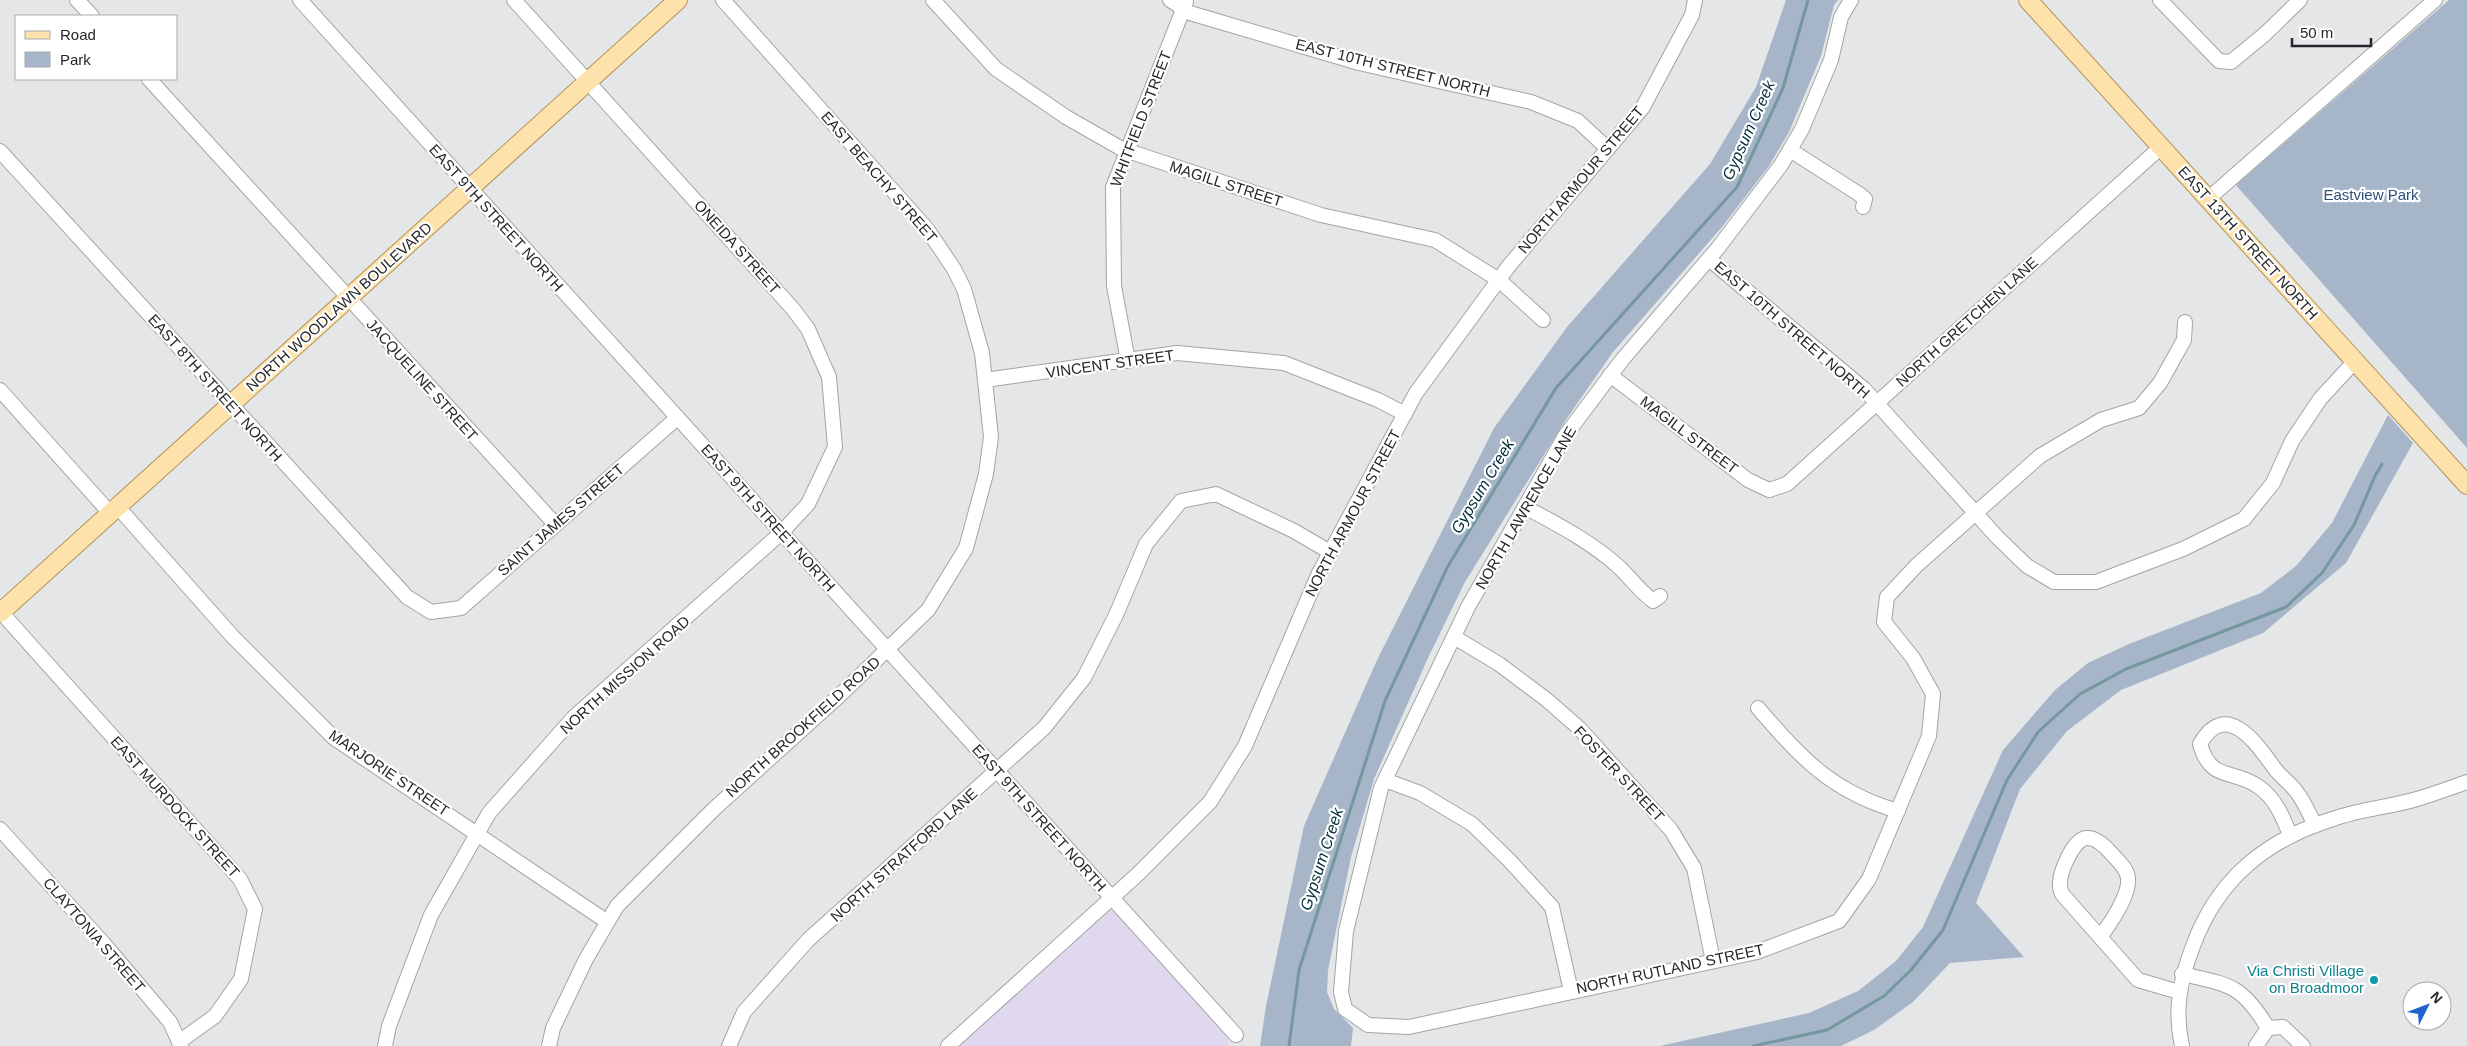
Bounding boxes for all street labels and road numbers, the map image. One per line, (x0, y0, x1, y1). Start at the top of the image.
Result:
street label: EAST 10TH STREET NORTH (1294, 35, 1492, 100)
street label: WHITFIELD STREET (1107, 48, 1174, 189)
street label: NORTH ARMOUR STREET (1514, 103, 1647, 257)
street label: EAST BEACHY STREET (818, 108, 941, 246)
street label: EAST 9TH STREET NORTH (426, 141, 567, 295)
street label: MAGILL STREET (1168, 157, 1285, 210)
street label: EAST 13TH STREET NORTH (2175, 163, 2322, 323)
street label: ONEIDA STREET (691, 196, 784, 297)
street label: NORTH WOODLAWN BOULEVARD (242, 219, 435, 395)
street label: NORTH GRETCHEN LANE (1892, 254, 2041, 390)
street label: EAST 10TH STREET NORTH (1711, 258, 1873, 402)
street label: EAST 8TH STREET NORTH (145, 311, 286, 465)
street label: JACQUELINE STREET (363, 315, 481, 444)
street label: VINCENT STREET (1045, 346, 1175, 381)
street label: MAGILL STREET (1637, 392, 1741, 477)
street label: NORTH LAWRENCE LANE (1472, 423, 1579, 592)
street label: NORTH ARMOUR STREET (1301, 426, 1404, 599)
street label: EAST 9TH STREET NORTH (698, 441, 839, 595)
street label: SAINT JAMES STREET (494, 460, 627, 579)
street label: NORTH MISSION ROAD (557, 612, 693, 737)
street label: NORTH BROOKFIELD ROAD (722, 653, 883, 800)
street label: FOSTER STREET (1571, 722, 1668, 825)
street label: MARJORIE STREET (326, 726, 452, 819)
street label: EAST MURDOCK STREET (108, 733, 243, 881)
street label: EAST 9TH STREET NORTH (969, 741, 1110, 895)
street label: NORTH STRATFORD LANE (827, 784, 980, 925)
street label: CLAYTONIA STREET (40, 874, 149, 995)
street label: NORTH RUTLAND STREET (1575, 940, 1765, 997)

